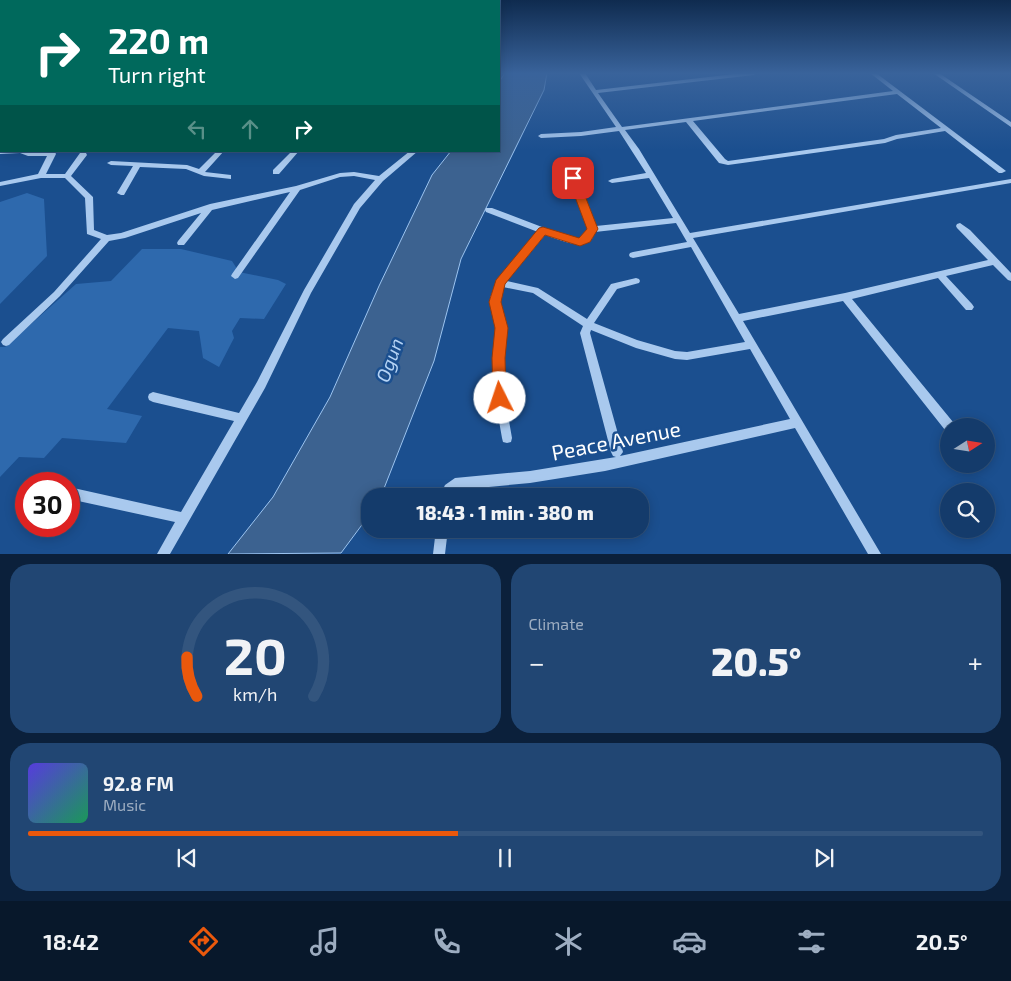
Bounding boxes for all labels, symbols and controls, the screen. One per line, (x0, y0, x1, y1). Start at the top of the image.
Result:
text: 220 m (108, 19, 209, 61)
icon: right (25, 20, 90, 85)
text: Turn right (108, 61, 206, 87)
icon: left (183, 115, 211, 143)
icon: ahead (236, 115, 264, 143)
icon: right (289, 115, 317, 143)
pin (552, 157, 594, 199)
icon: arrive (559, 164, 587, 192)
water label: Ogun (370, 335, 408, 385)
position arrow (473, 371, 525, 423)
street label: Peace Avenue (549, 415, 683, 465)
north arrow (940, 418, 995, 472)
map controls (940, 418, 995, 538)
speed limit sign: 30 (15, 472, 80, 537)
button: search (940, 483, 995, 538)
text: 18:43 · 1 min · 380 m (416, 501, 594, 524)
text: Climate (529, 614, 584, 633)
text: 20 (224, 623, 287, 685)
text: 20.5° (711, 638, 802, 684)
text: − (529, 645, 545, 679)
text: + (968, 645, 983, 679)
text: km/h (233, 683, 277, 705)
text: 92.8 FM (103, 772, 174, 795)
text: Music (103, 795, 146, 814)
icon: previous (173, 844, 201, 872)
icon: pause (491, 844, 519, 872)
icon: next (810, 844, 838, 872)
icon: directions (186, 924, 221, 959)
icon: music (307, 924, 342, 959)
icon: phone (429, 924, 464, 959)
icon: climate (551, 924, 586, 959)
icon: car (672, 924, 707, 959)
icon: filters (794, 924, 829, 959)
text: 18:42 (43, 928, 99, 954)
text: 20.5° (916, 928, 968, 954)

